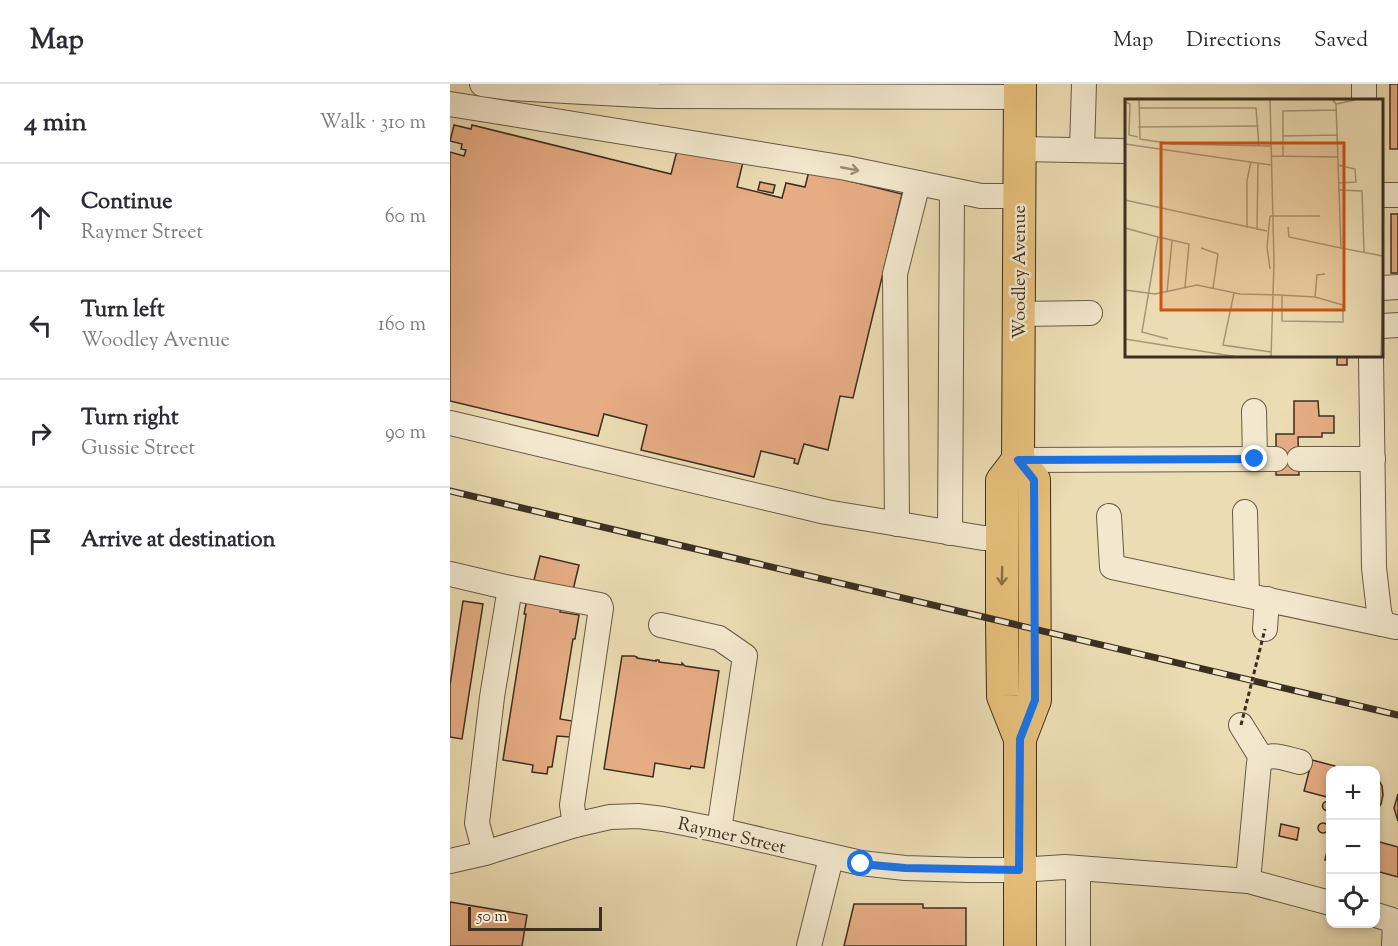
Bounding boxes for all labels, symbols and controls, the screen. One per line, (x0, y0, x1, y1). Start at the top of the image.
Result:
text: Map (30, 21, 84, 61)
text: Map (1113, 26, 1153, 56)
text: Directions (1186, 26, 1281, 56)
text: Saved (1314, 26, 1368, 56)
inset map (1125, 99, 1383, 357)
text: 4 min (24, 105, 87, 142)
text: Walk · 310 m (319, 109, 426, 138)
one-way arrow (840, 164, 860, 175)
text: Continue (81, 187, 172, 219)
icon: ahead (24, 201, 57, 234)
text: 60 m (385, 203, 426, 232)
street label: Woodley Avenue (1008, 205, 1034, 339)
text: Raymer Street (81, 219, 203, 248)
text: Turn left (81, 295, 164, 327)
icon: left (24, 309, 57, 342)
text: 160 m (378, 311, 426, 340)
text: Woodley Avenue (81, 327, 230, 356)
text: Turn right (81, 403, 178, 435)
icon: right (24, 417, 57, 450)
text: 90 m (385, 419, 426, 448)
text: Gussie Street (81, 435, 195, 464)
route end (1241, 445, 1267, 471)
icon: arrive (24, 525, 57, 558)
text: Arrive at destination (81, 525, 276, 557)
one-way arrow (996, 565, 1008, 585)
map controls (1326, 766, 1380, 928)
button: + (1326, 766, 1380, 820)
street label: Raymer Street (675, 812, 788, 862)
button: − (1326, 820, 1380, 874)
route start (847, 850, 873, 876)
button: locate (1326, 874, 1380, 928)
scale bar (468, 904, 602, 932)
text: 50 m (477, 906, 508, 929)

